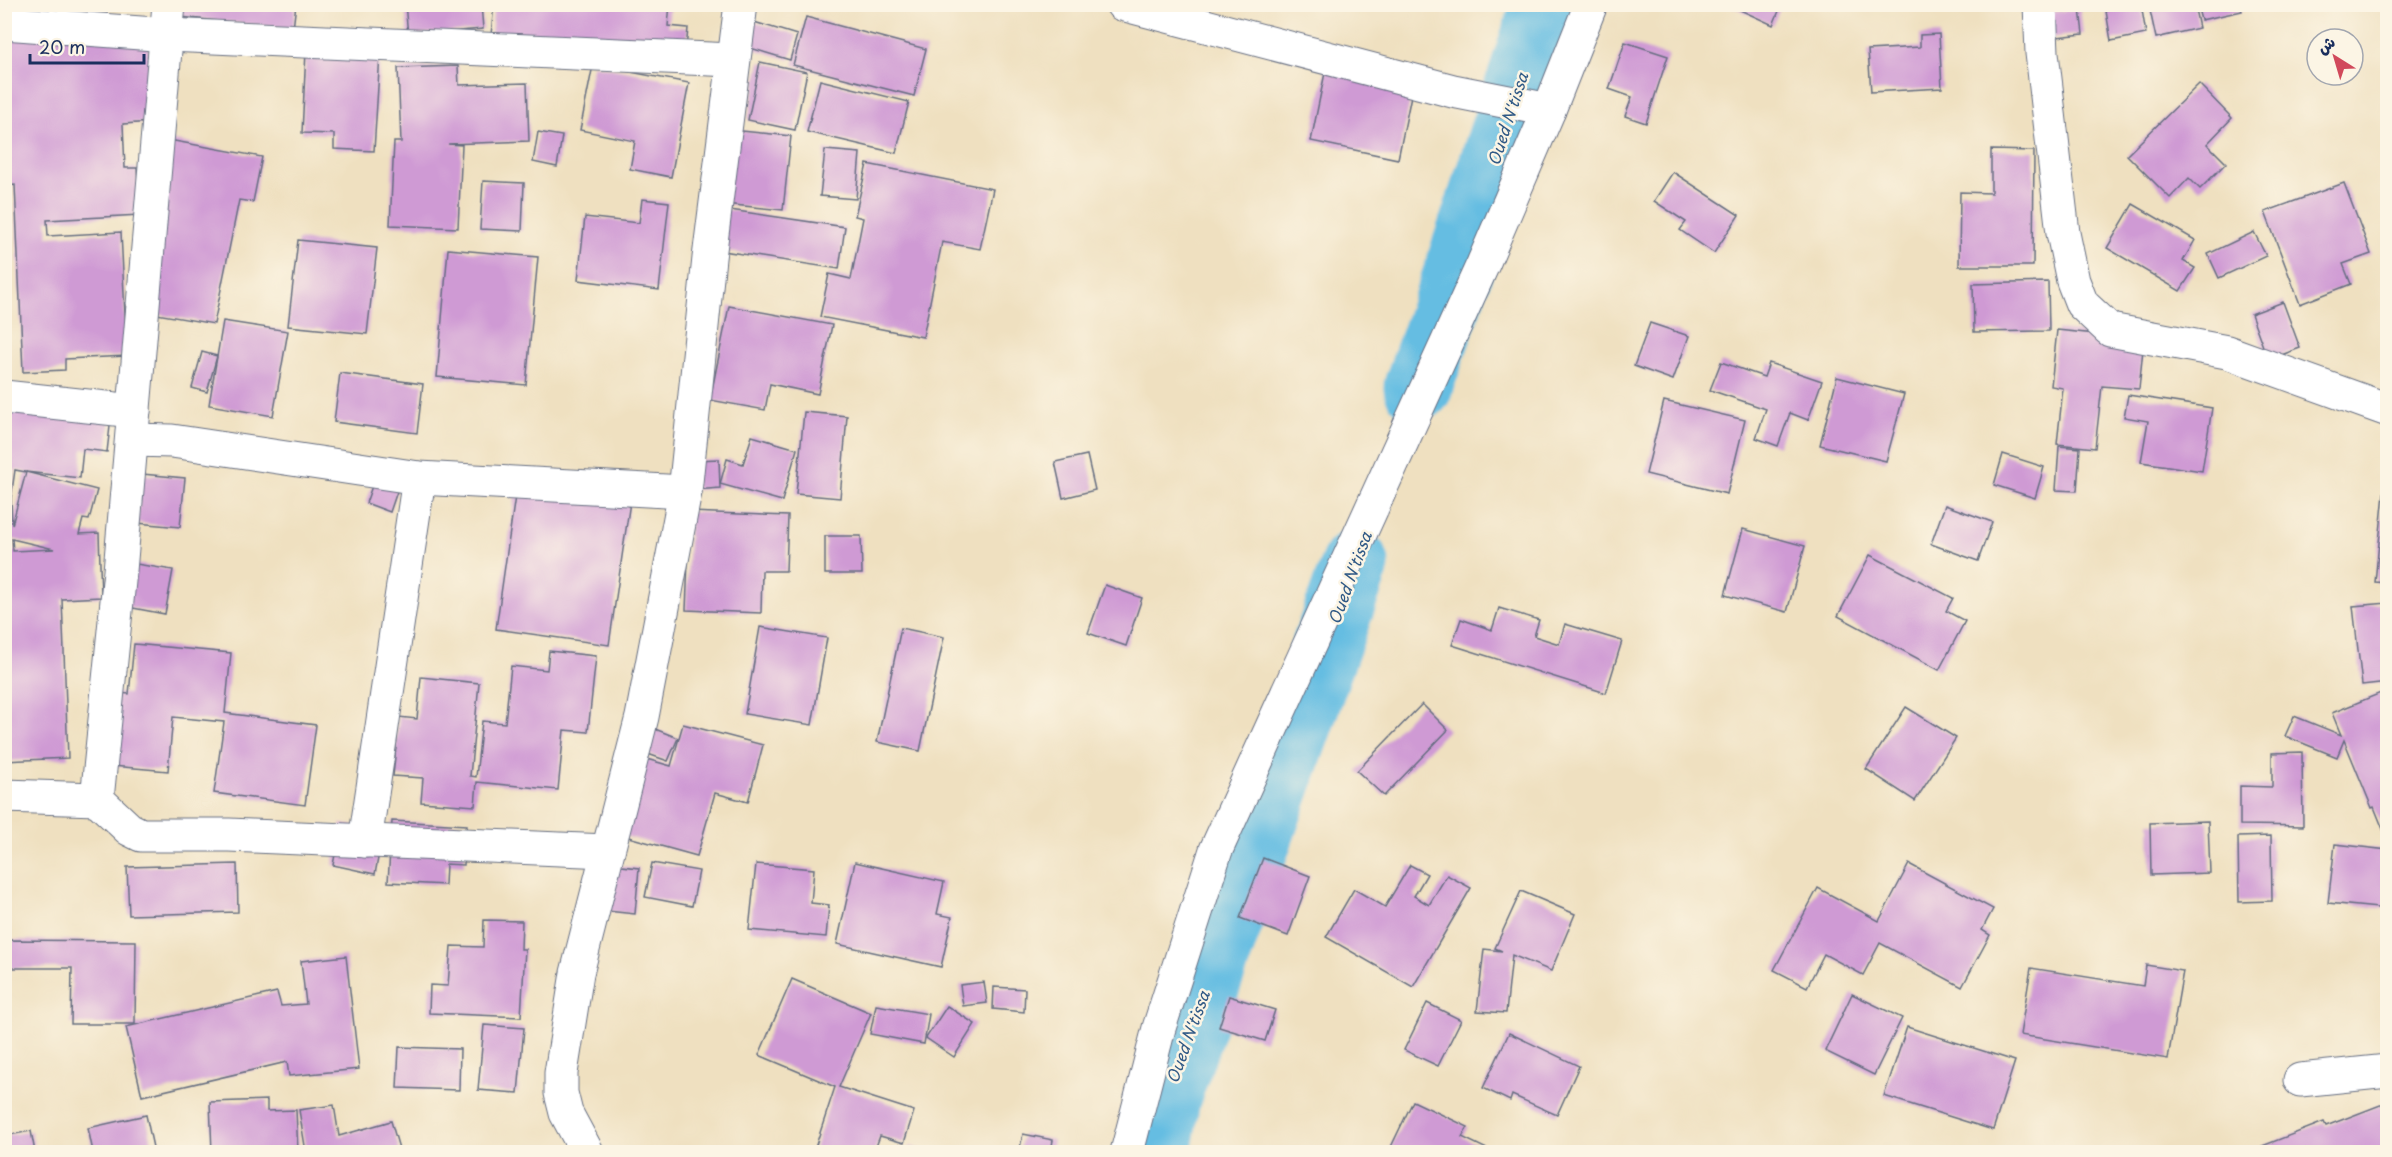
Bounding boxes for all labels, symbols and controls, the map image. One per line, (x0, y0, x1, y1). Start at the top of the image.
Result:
scale bar (30, 27, 144, 65)
north arrow (2305, 27, 2365, 87)
text: ش (2311, 29, 2340, 59)
text: 20 m (39, 33, 85, 60)
water label: Oued N'tissa (1481, 68, 1534, 168)
water label: Oued N'tissa (1321, 527, 1377, 627)
water label: Oued N'tissa (1159, 986, 1215, 1086)

